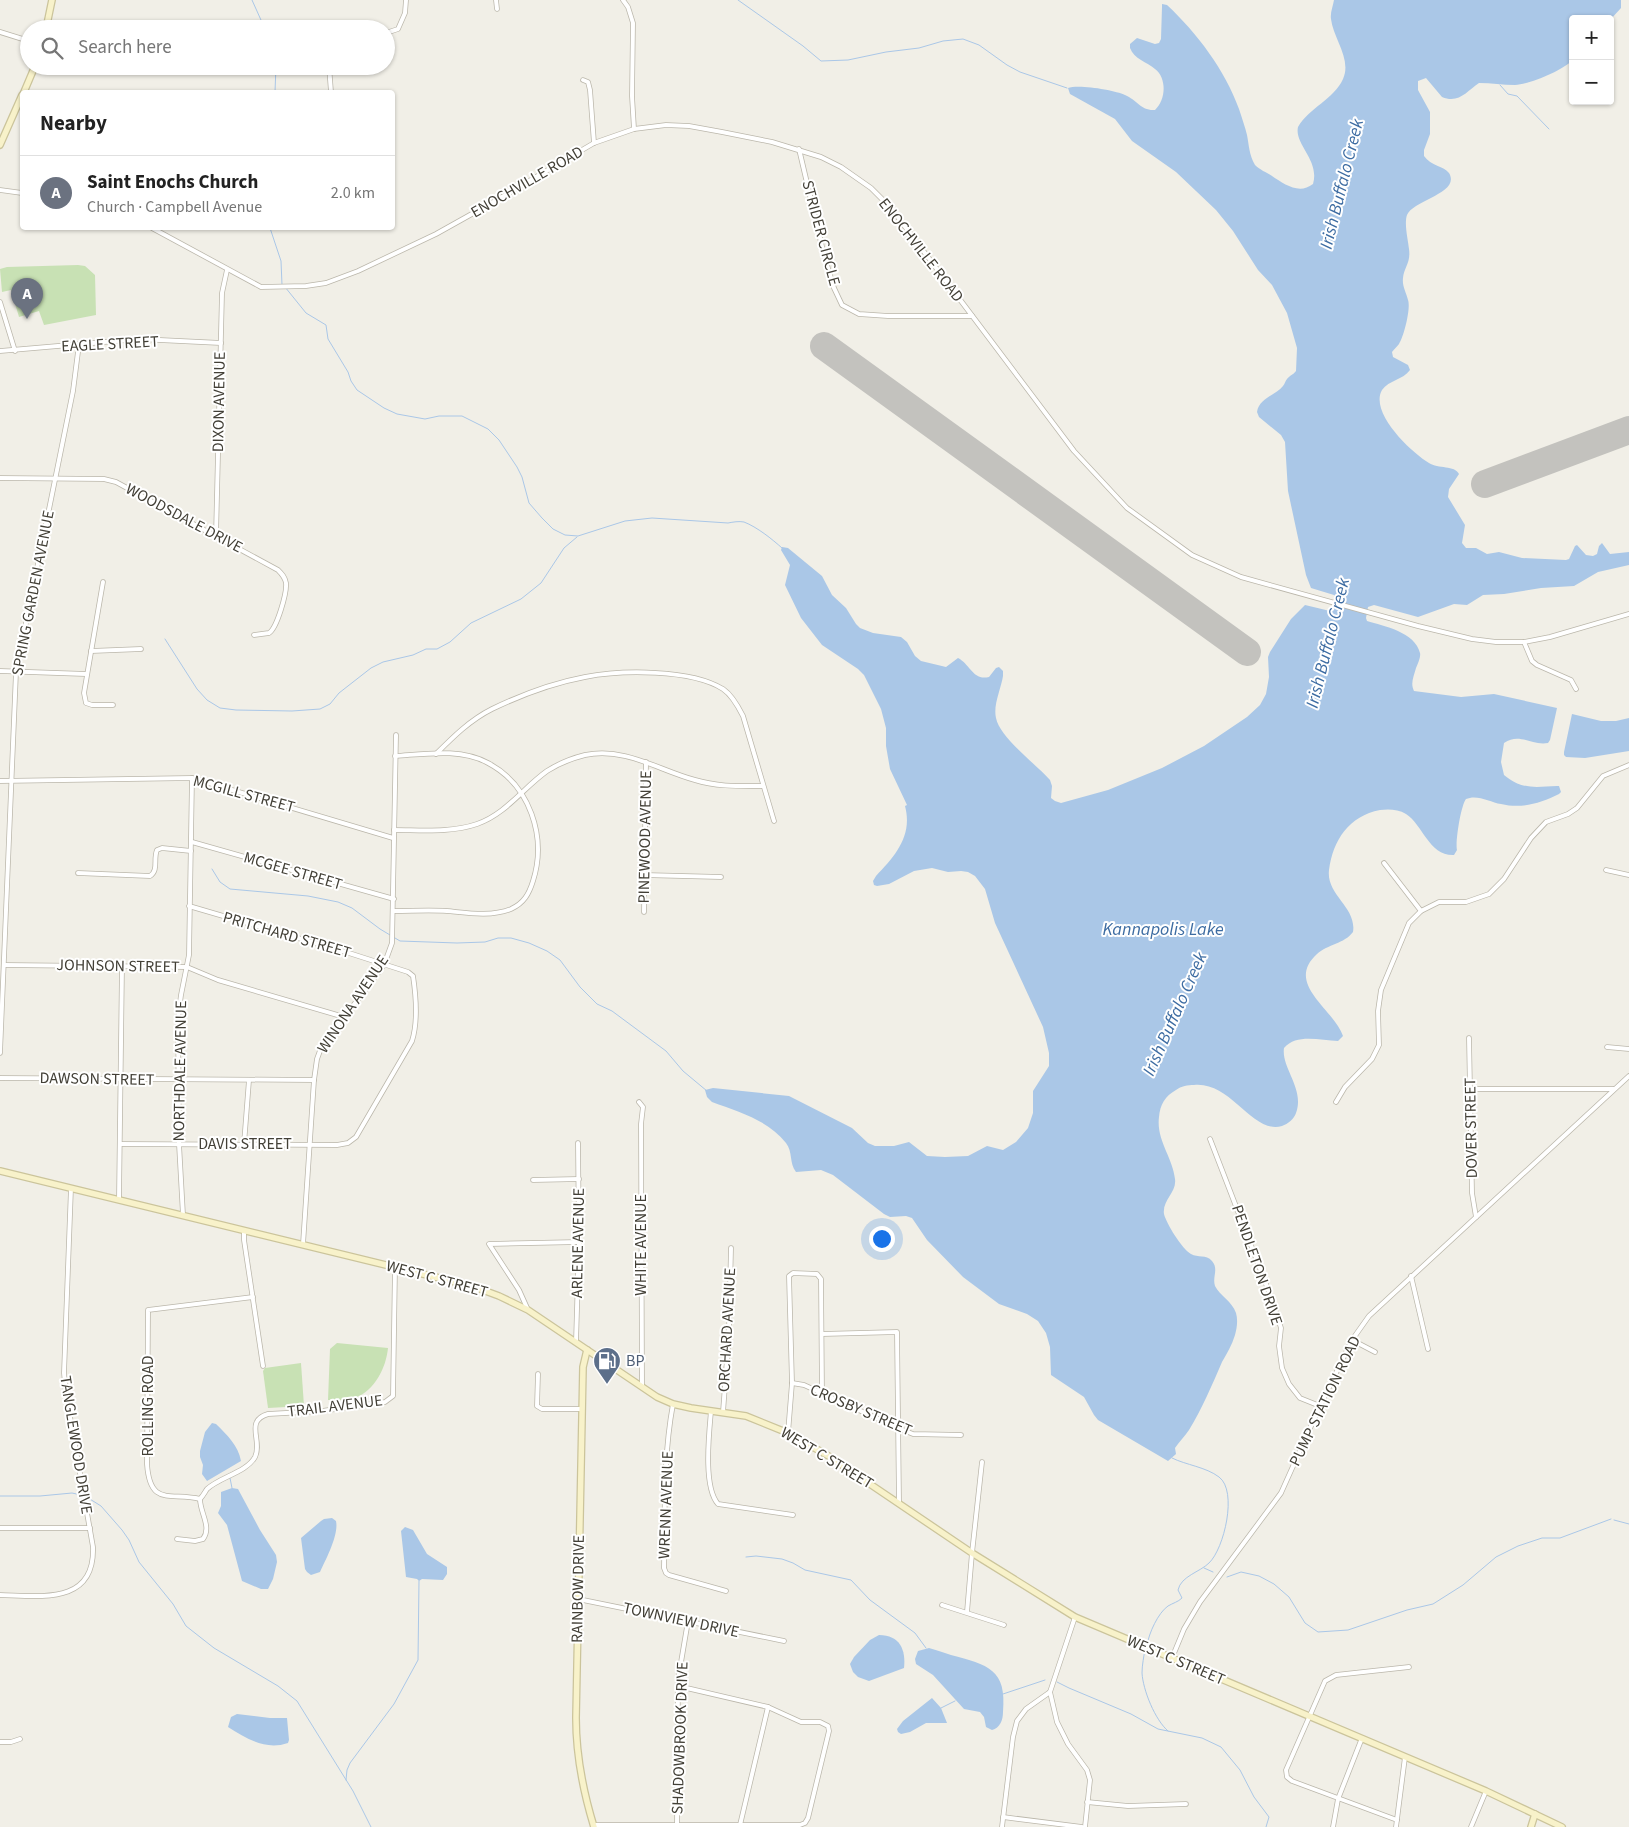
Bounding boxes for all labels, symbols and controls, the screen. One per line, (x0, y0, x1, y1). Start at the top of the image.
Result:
map controls (1569, 15, 1614, 105)
button: + (1569, 15, 1614, 60)
search box (20, 20, 395, 75)
icon: search (38, 34, 66, 62)
text: Search here (78, 34, 172, 61)
button: − (1569, 60, 1614, 105)
text: Nearby (40, 108, 107, 138)
water label: Irish Buffalo Creek (1314, 116, 1370, 252)
street label: ENOCHVILLE ROAD (467, 141, 587, 223)
text: Saint Enochs Church (87, 169, 258, 196)
street label: STRIDER CIRCLE (796, 178, 846, 288)
text: A (51, 182, 61, 204)
text: 2.0 km (331, 182, 375, 204)
street label: ENOCHVILLE ROAD (873, 193, 969, 307)
text: Church · Campbell Avenue (87, 196, 262, 218)
pin: A (11, 278, 43, 319)
street label: EAGLE STREET (61, 330, 160, 358)
street label: DIXON AVENUE (207, 352, 231, 452)
street label: WOODSDALE DRIVE (122, 478, 246, 558)
street label: SPRING GARDEN AVENUE (6, 508, 60, 678)
water label: Irish Buffalo Creek (1300, 575, 1356, 711)
street label: MCGILL STREET (191, 770, 298, 818)
street label: PINEWOOD AVENUE (633, 770, 657, 904)
street label: MCGEE STREET (241, 846, 345, 896)
street label: PRITCHARD STREET (220, 906, 354, 964)
water label: Kannapolis Lake (1102, 917, 1224, 942)
water label: Irish Buffalo Creek (1136, 948, 1214, 1080)
street label: WINONA AVENUE (312, 950, 394, 1058)
street label: JOHNSON STREET (56, 954, 180, 978)
street label: NORTHDALE AVENUE (168, 1000, 192, 1142)
street label: DAWSON STREET (39, 1067, 155, 1091)
street label: DOVER STREET (1459, 1077, 1483, 1178)
street label: DAVIS STREET (198, 1133, 292, 1155)
street label: ARLENE AVENUE (566, 1188, 590, 1298)
street label: WHITE AVENUE (630, 1194, 652, 1296)
street label: PENDLETON DRIVE (1226, 1202, 1288, 1328)
your location (869, 1226, 895, 1252)
street label: WEST C STREET (384, 1255, 491, 1303)
street label: ORCHARD AVENUE (713, 1267, 741, 1393)
street label: PUMP STATION ROAD (1284, 1332, 1366, 1470)
fuel station icon: BP (592, 1346, 622, 1385)
place label: BP (626, 1350, 644, 1372)
street label: ROLLING ROAD (137, 1355, 159, 1457)
street label: TANGLEWOOD DRIVE (54, 1374, 98, 1516)
street label: CROSBY STREET (807, 1379, 916, 1442)
street label: TRAIL AVENUE (286, 1389, 384, 1423)
street label: WEST C STREET (776, 1422, 878, 1495)
street label: WRENN AVENUE (653, 1451, 679, 1559)
street label: RAINBOW DRIVE (566, 1535, 590, 1643)
street label: TOWNVIEW DRIVE (621, 1597, 741, 1643)
street label: WEST C STREET (1124, 1629, 1229, 1691)
street label: SHADOWBROOK DRIVE (666, 1661, 694, 1815)

